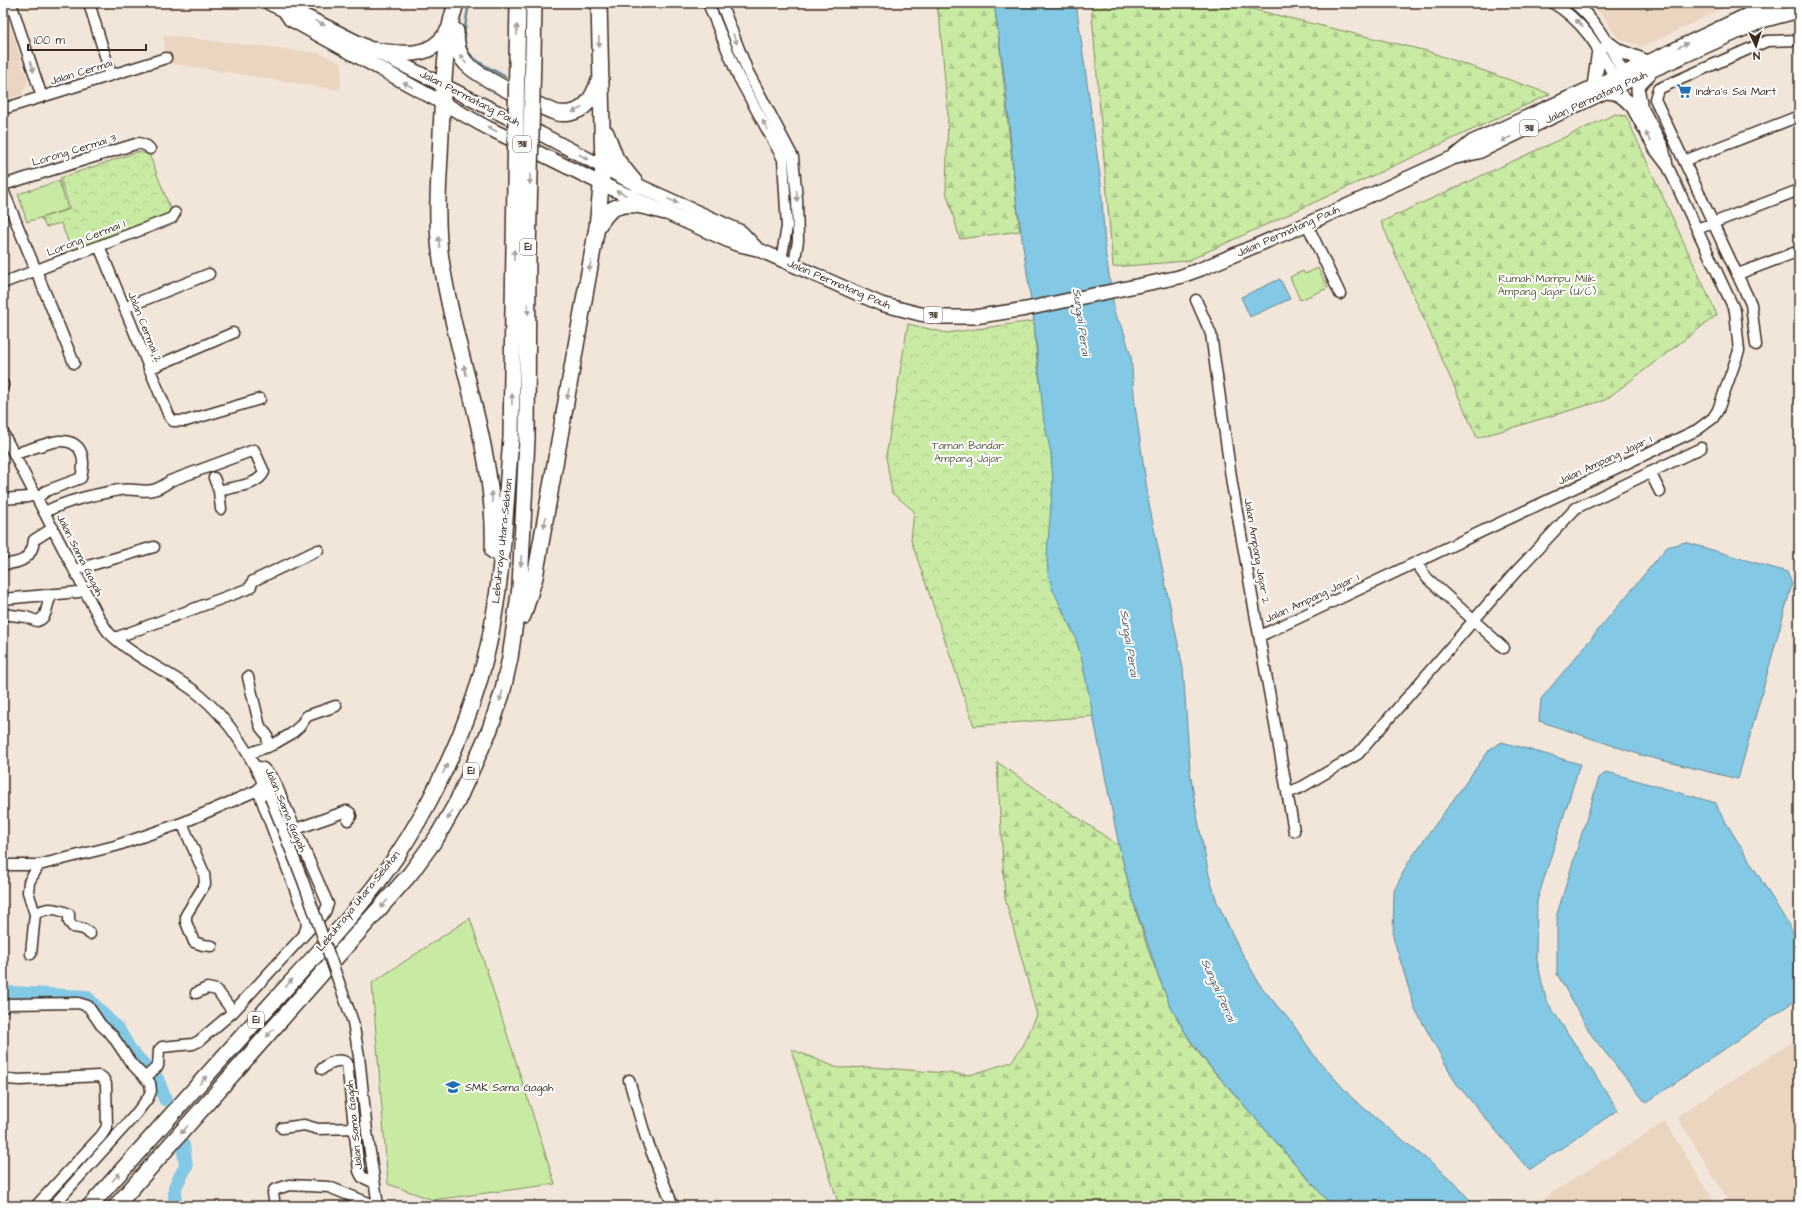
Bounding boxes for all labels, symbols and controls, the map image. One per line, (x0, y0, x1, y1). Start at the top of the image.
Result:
one-way arrow (1575, 19, 1584, 28)
one-way arrow (314, 20, 325, 26)
one-way arrow (514, 24, 521, 36)
scale bar (28, 26, 146, 52)
north arrow (1736, 26, 1776, 66)
text: 100 m (34, 32, 65, 49)
one-way arrow (733, 34, 739, 46)
one-way arrow (596, 36, 602, 49)
one-way arrow (1677, 42, 1689, 48)
text: N (1753, 48, 1761, 63)
one-way arrow (459, 54, 467, 64)
street label: Jalan Cermai (48, 55, 114, 89)
one-way arrow (29, 61, 35, 73)
street label: Jalan Permatang Pauh (417, 66, 523, 131)
street label: Jalan Permatang Pauh (1542, 66, 1650, 128)
one-way arrow (402, 81, 414, 88)
supermarket icon: Indra's Sai Mart (1675, 82, 1693, 100)
place label: Indra's Sai Mart (1696, 84, 1777, 99)
one-way arrow (571, 107, 582, 113)
one-way arrow (761, 119, 768, 131)
road number: 3111 (1520, 120, 1538, 136)
one-way arrow (486, 126, 497, 132)
street label: Lorong Cermai 3 (30, 130, 119, 171)
one-way arrow (1645, 131, 1651, 143)
road number: 3111 (513, 136, 531, 152)
one-way arrow (1500, 136, 1511, 142)
one-way arrow (578, 154, 590, 160)
one-way arrow (527, 173, 533, 186)
one-way arrow (614, 189, 626, 195)
one-way arrow (793, 190, 800, 202)
one-way arrow (668, 198, 679, 204)
street label: Jalan Permatang Pauh (1234, 201, 1343, 261)
street label: Lorong Cermai 1 (45, 216, 128, 261)
one-way arrow (435, 236, 442, 249)
road number: E1 (520, 239, 536, 255)
one-way arrow (511, 248, 517, 261)
street label: Jalan Permatang Pauh (785, 255, 894, 314)
one-way arrow (587, 259, 593, 272)
park label: Rumah Mampu Milik Ampang Jajar (U/C) (1498, 271, 1596, 300)
water label: Sungai Perai (1067, 287, 1094, 359)
street label: Jalan Cermai 2 (124, 289, 166, 365)
one-way arrow (525, 303, 531, 316)
road number: 3111 (924, 307, 942, 323)
one-way arrow (462, 363, 468, 376)
one-way arrow (565, 387, 571, 400)
one-way arrow (509, 392, 515, 405)
street label: Jalan Ampang Jajar 1 (1555, 431, 1656, 489)
park label: Taman Bandar Ampang Jajar (932, 438, 1004, 467)
street label: Lebuhraya Utara–Selatan (488, 477, 517, 604)
one-way arrow (488, 491, 495, 503)
street label: Jalan Ampang Jajar 2 (1239, 497, 1274, 606)
street label: Jalan Sama Gagah (52, 512, 107, 599)
one-way arrow (542, 515, 548, 528)
one-way arrow (518, 555, 525, 567)
street label: Jalan Ampang Jajar 1 (1262, 569, 1363, 627)
water label: Sungai Perai (1114, 608, 1143, 680)
one-way arrow (498, 690, 504, 702)
one-way arrow (442, 763, 448, 774)
road number: E1 (463, 763, 479, 779)
street label: Jalan Sama Gagah (261, 766, 311, 855)
one-way arrow (446, 809, 453, 821)
street label: Lebuhraya Utara–Selatan (313, 847, 404, 955)
one-way arrow (380, 899, 389, 909)
water label: Sungai Perai (1196, 956, 1240, 1027)
one-way arrow (285, 978, 294, 989)
road number: E1 (248, 1012, 264, 1028)
one-way arrow (266, 1027, 275, 1038)
one-way arrow (198, 1075, 207, 1085)
school or university icon: SMK Sama Gagah (444, 1078, 462, 1096)
street label: Jalan Sama Gagah (342, 1079, 367, 1170)
place label: SMK Sama Gagah (465, 1080, 554, 1096)
one-way arrow (179, 1124, 188, 1135)
one-way arrow (111, 1172, 120, 1182)

